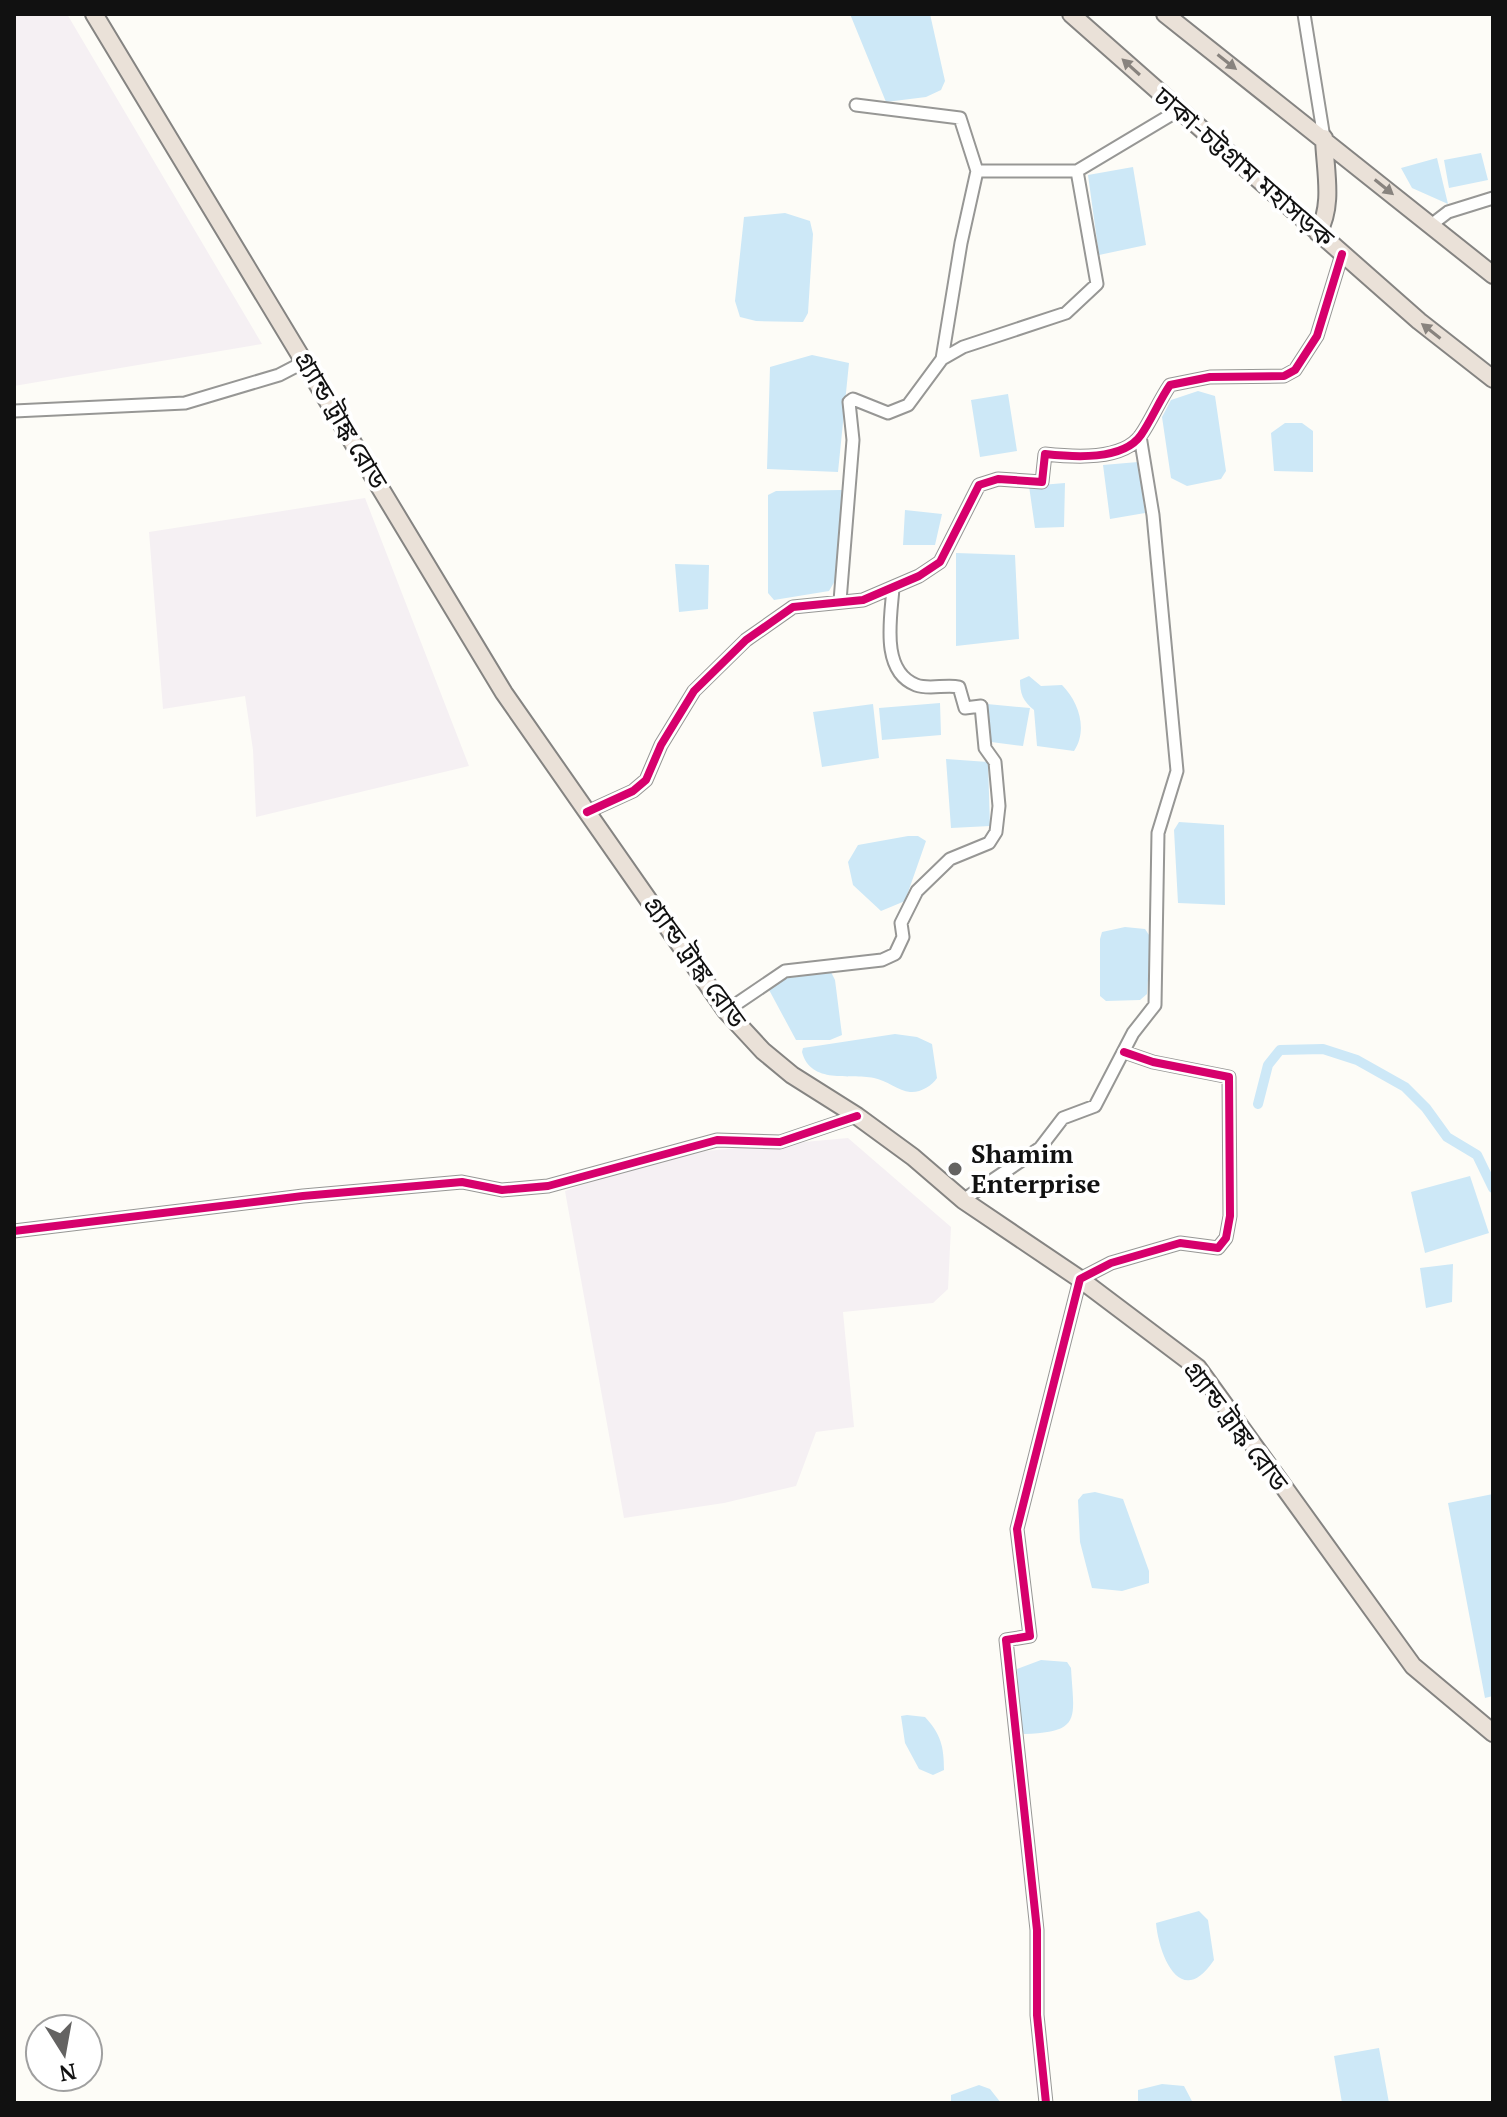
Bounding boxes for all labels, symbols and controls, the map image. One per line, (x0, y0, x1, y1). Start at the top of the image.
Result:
one-way arrow (1217, 53, 1237, 69)
one-way arrow (1121, 59, 1141, 76)
street label: ঢাকা-চট্টগ্রাম মহাসড়ক (1147, 78, 1343, 255)
one-way arrow (1374, 179, 1394, 195)
one-way arrow (1421, 323, 1441, 339)
street label: গ্র্যান্ড ট্রাঙ্ক রোড (287, 344, 397, 495)
street label: গ্র্যান্ড ট্রাঙ্ক রোড (637, 889, 755, 1034)
place label: Shamim Enterprise (971, 1136, 1100, 1200)
marker: Shamim Enterprise (946, 1160, 964, 1178)
street label: গ্র্যান্ড ট্রাঙ্ক রোড (1177, 1353, 1297, 1498)
north arrow (24, 2013, 104, 2093)
text: N (57, 2057, 79, 2089)

